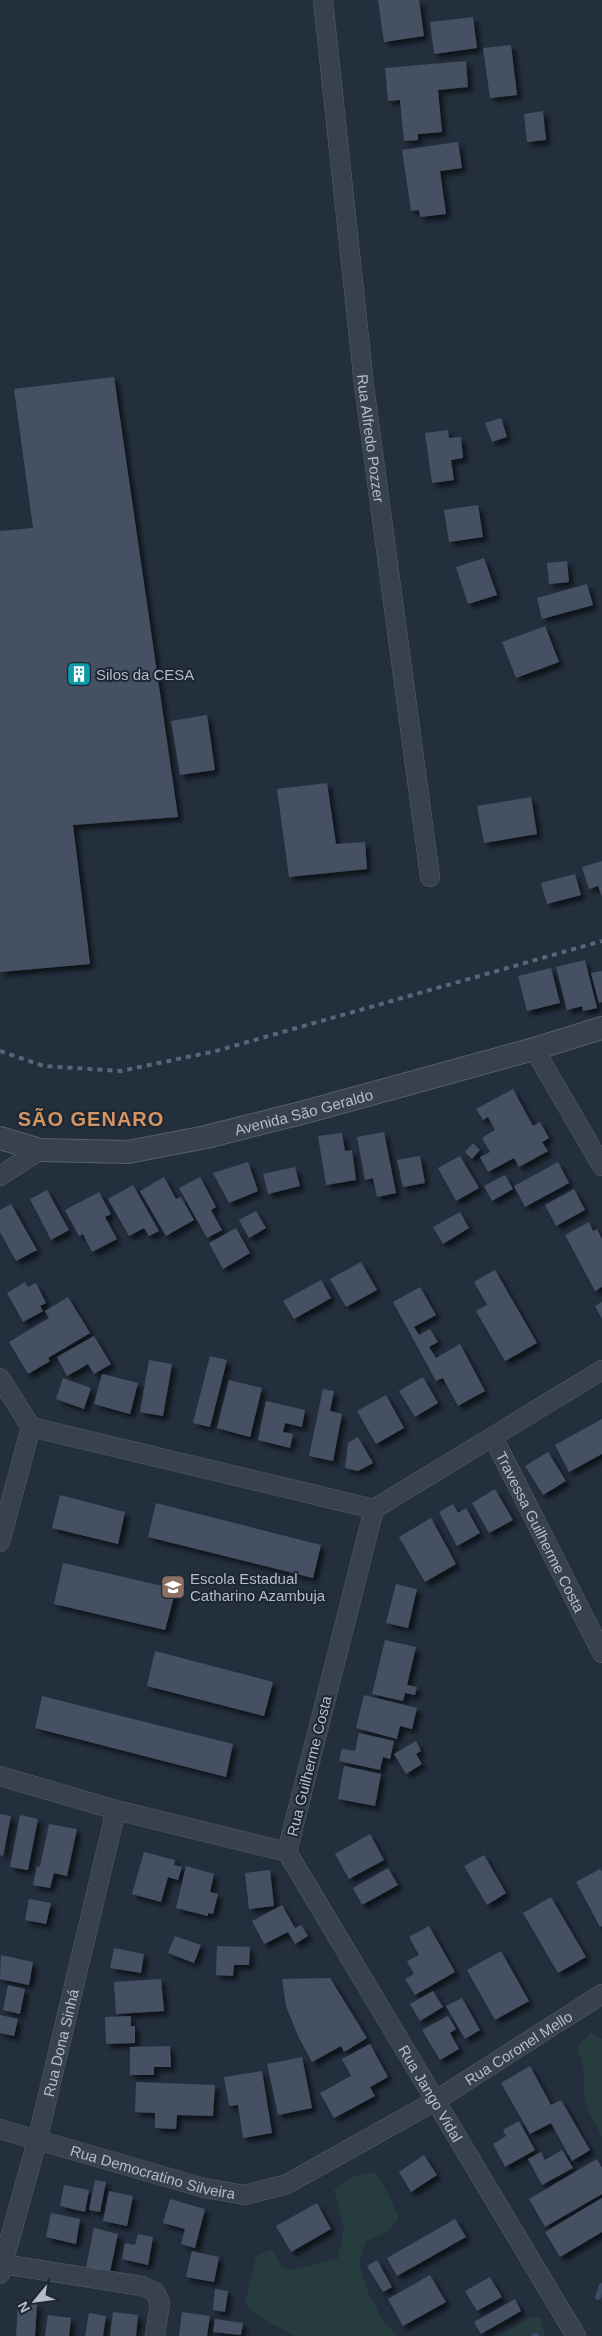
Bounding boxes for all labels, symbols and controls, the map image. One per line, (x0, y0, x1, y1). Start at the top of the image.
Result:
street label: Rua Alfredo Pozzer (354, 373, 388, 504)
building icon: Silos da CESA (66, 661, 92, 687)
place label: Silos da CESA (96, 666, 194, 683)
street label: Avenida São Geraldo (233, 1085, 375, 1138)
district label: SÃO GENARO (18, 1108, 164, 1130)
street label: Travessa Guilherme Costa (493, 1448, 589, 1615)
place label: Escola Estadual Catharino Azambuja (190, 1570, 326, 1604)
school or university icon: Escola Estadual Catharino Azambuja (160, 1574, 186, 1600)
street label: Rua Guilherme Costa (283, 1693, 335, 1838)
street label: Rua Dona Sinhá (39, 1987, 82, 2098)
street label: Rua Coronel Mello (461, 2007, 575, 2088)
street label: Rua Jango Vidal (396, 2042, 467, 2145)
street label: Rua Democratino Silveira (69, 2141, 237, 2202)
north arrow (10, 2276, 60, 2326)
text: N (14, 2299, 33, 2316)

